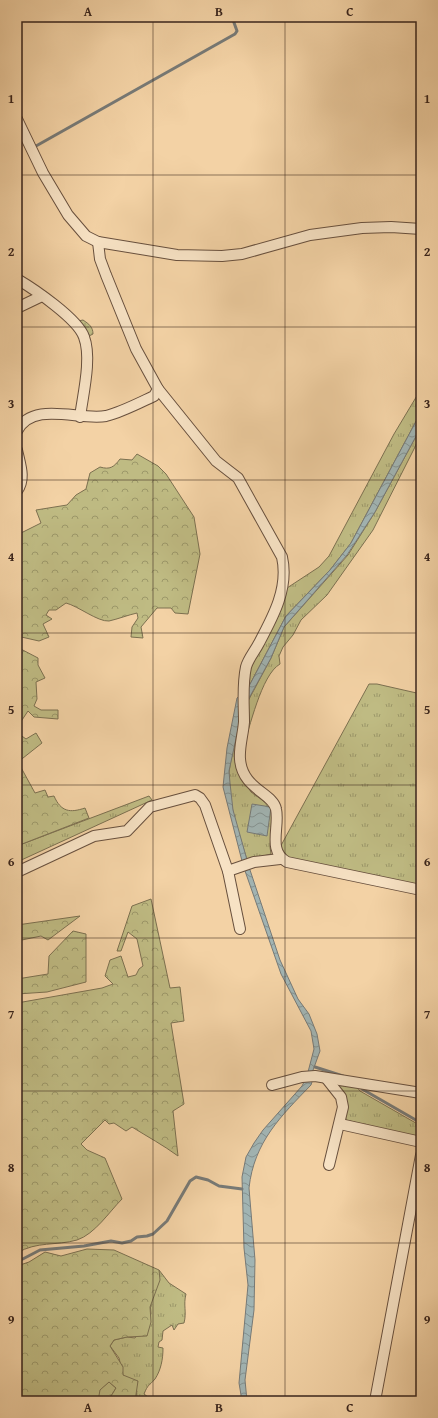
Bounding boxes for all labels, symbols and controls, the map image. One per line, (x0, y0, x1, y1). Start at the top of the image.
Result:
text: A (84, 2, 93, 21)
text: B (215, 2, 223, 21)
text: C (346, 2, 354, 21)
text: 1 (8, 89, 14, 108)
text: 1 (424, 89, 430, 108)
text: 2 (8, 242, 15, 261)
text: 2 (424, 242, 431, 261)
text: 3 (8, 394, 14, 413)
text: 3 (424, 394, 430, 413)
text: 4 (8, 547, 15, 566)
text: 4 (424, 547, 431, 566)
text: 5 (8, 700, 15, 719)
text: 5 (424, 700, 431, 719)
text: 6 (8, 852, 15, 871)
text: 6 (424, 852, 431, 871)
text: 7 (8, 1005, 15, 1024)
text: 7 (424, 1005, 431, 1024)
text: 8 (8, 1158, 15, 1177)
text: 8 (424, 1158, 431, 1177)
text: 9 (8, 1310, 15, 1329)
text: 9 (424, 1310, 431, 1329)
text: A (84, 1398, 93, 1417)
text: B (215, 1398, 223, 1417)
text: C (346, 1398, 354, 1417)

